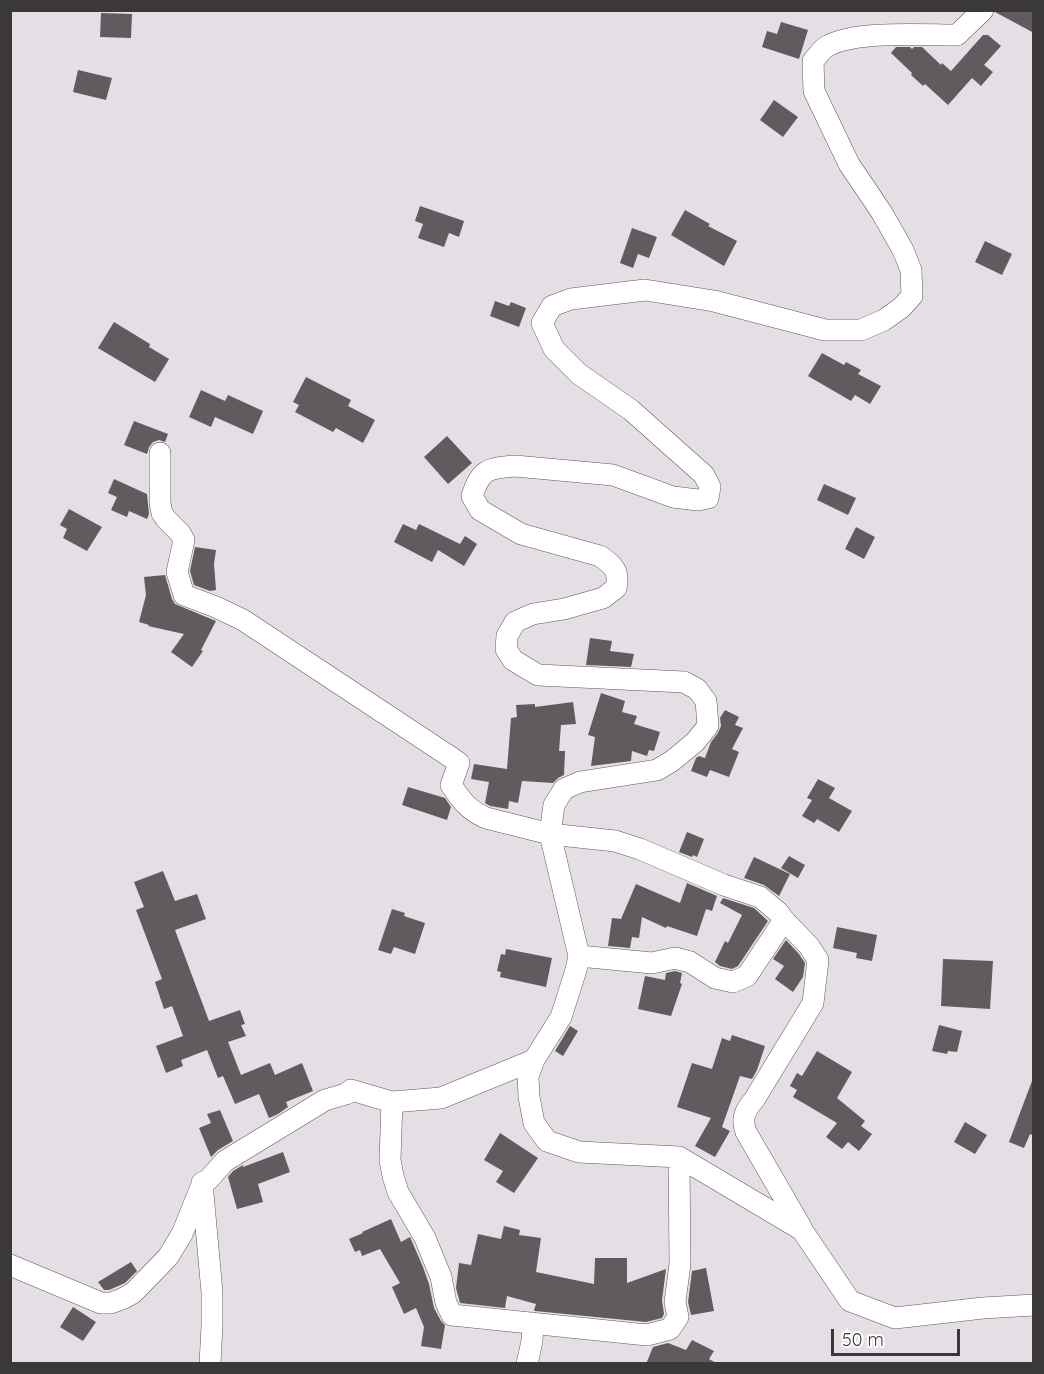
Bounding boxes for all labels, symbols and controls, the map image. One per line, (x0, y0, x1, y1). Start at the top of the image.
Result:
scale bar (834, 1317, 963, 1355)
text: 50 m (842, 1328, 884, 1351)

